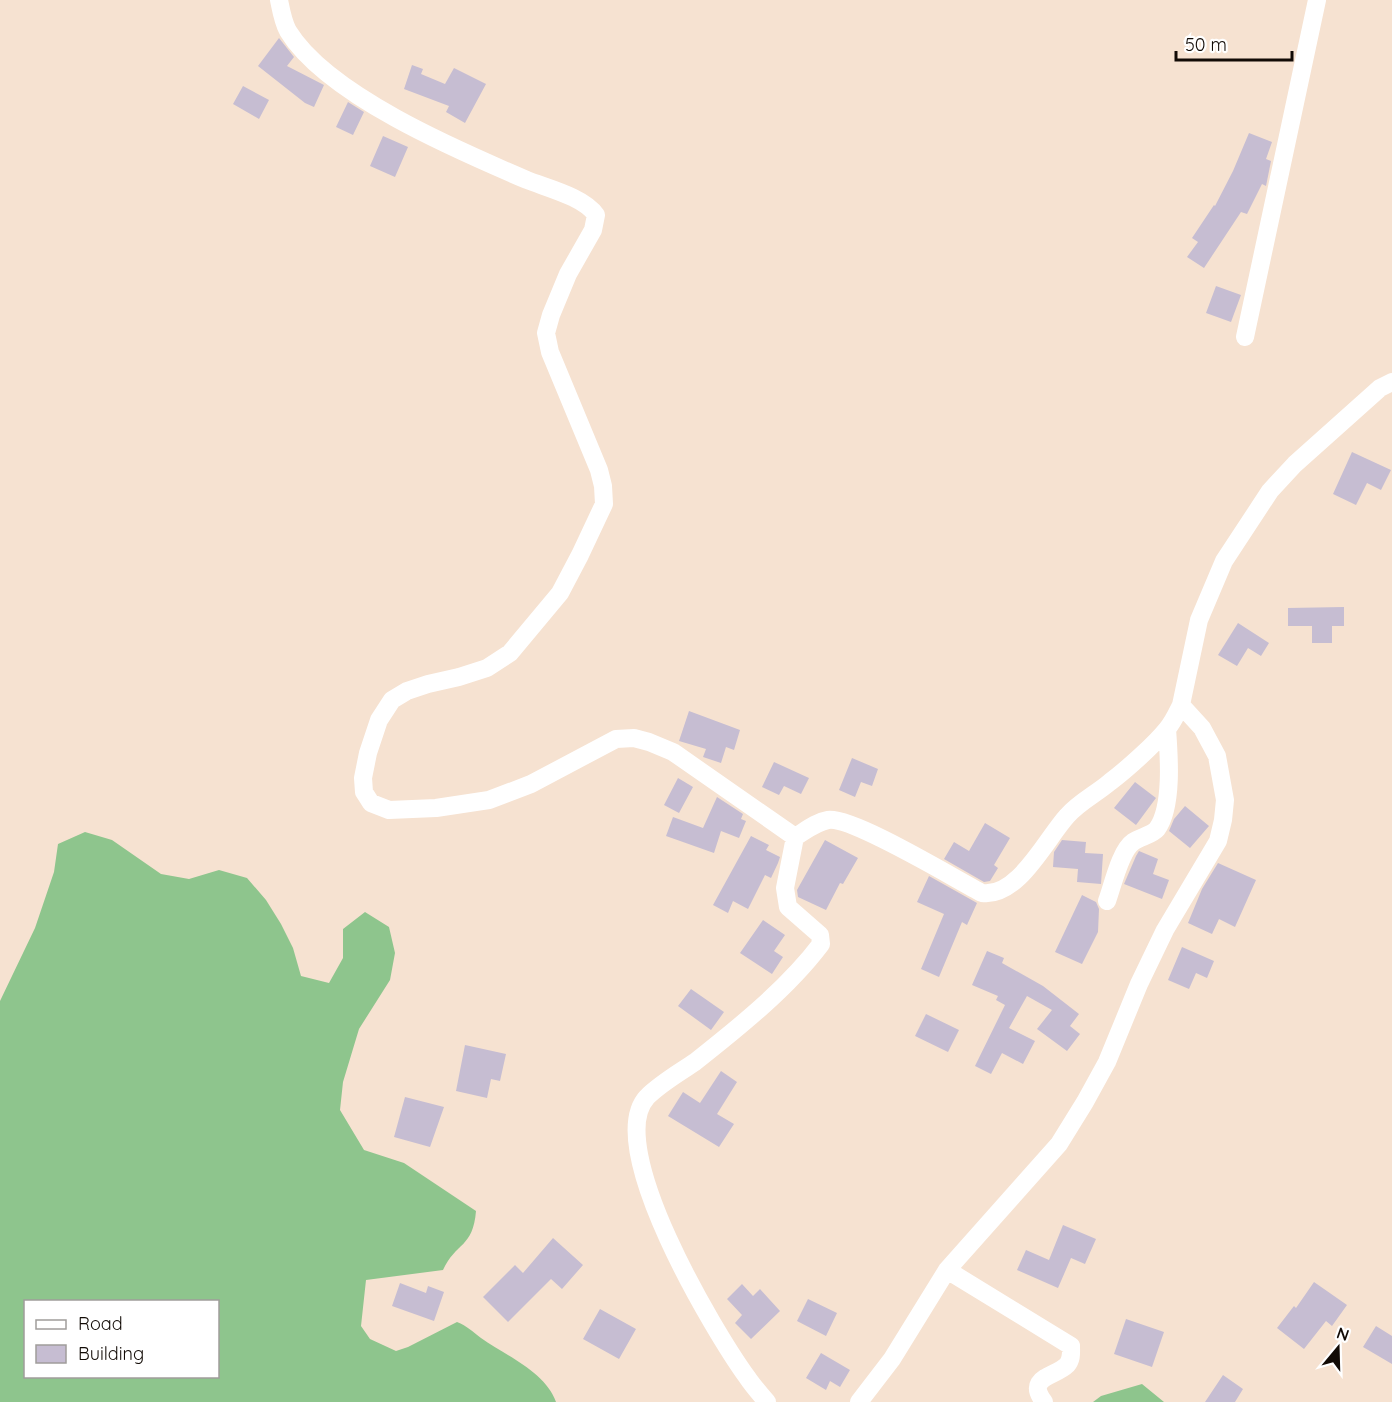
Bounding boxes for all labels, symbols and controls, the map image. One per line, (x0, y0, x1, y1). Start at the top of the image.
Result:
scale bar (1176, 24, 1292, 62)
text: 50 m (1185, 33, 1227, 56)
legend (24, 1300, 219, 1378)
text: Road (78, 1312, 123, 1335)
north arrow (1308, 1318, 1368, 1378)
text: N (1334, 1322, 1352, 1345)
text: Building (78, 1342, 144, 1365)

